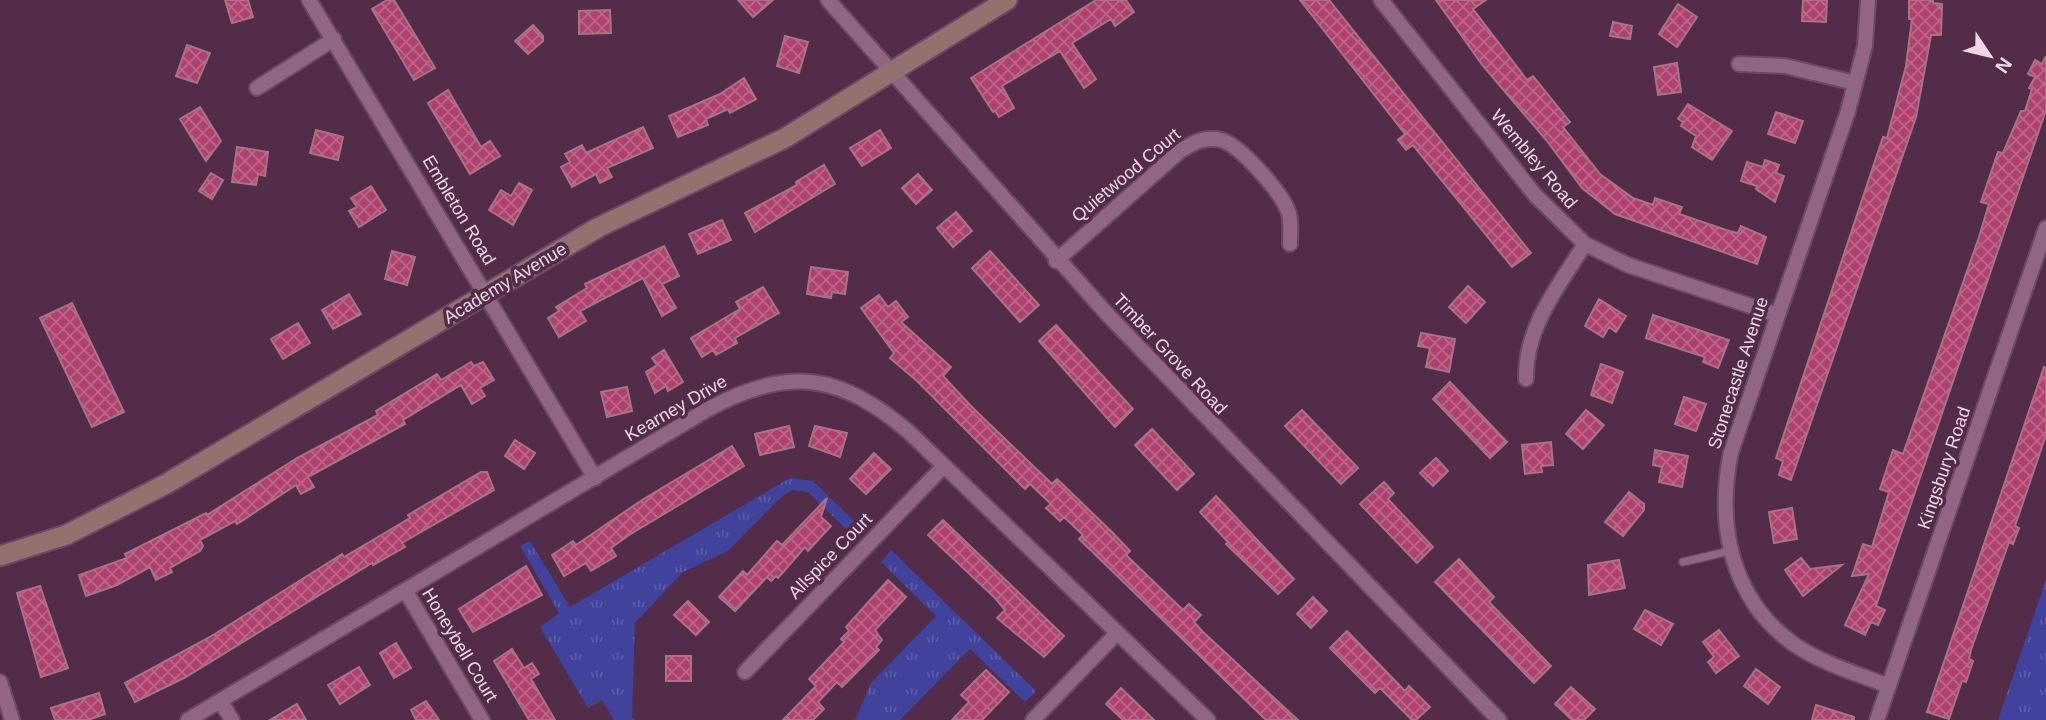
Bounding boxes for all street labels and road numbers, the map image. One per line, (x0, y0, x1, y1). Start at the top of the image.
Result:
street label: Wembley Road (1487, 106, 1581, 212)
street label: Quietwood Court (1068, 124, 1184, 226)
street label: Embleton Road (418, 152, 500, 268)
street label: Academy Avenue (440, 238, 570, 328)
street label: Timber Grove Road (1109, 290, 1231, 418)
street label: Stonecastle Avenue (1704, 294, 1772, 452)
street label: Kearney Drive (622, 371, 730, 445)
street label: Kingsbury Road (1914, 404, 1974, 532)
street label: Allspice Court (784, 509, 876, 603)
street label: Honeybell Court (418, 585, 502, 705)

